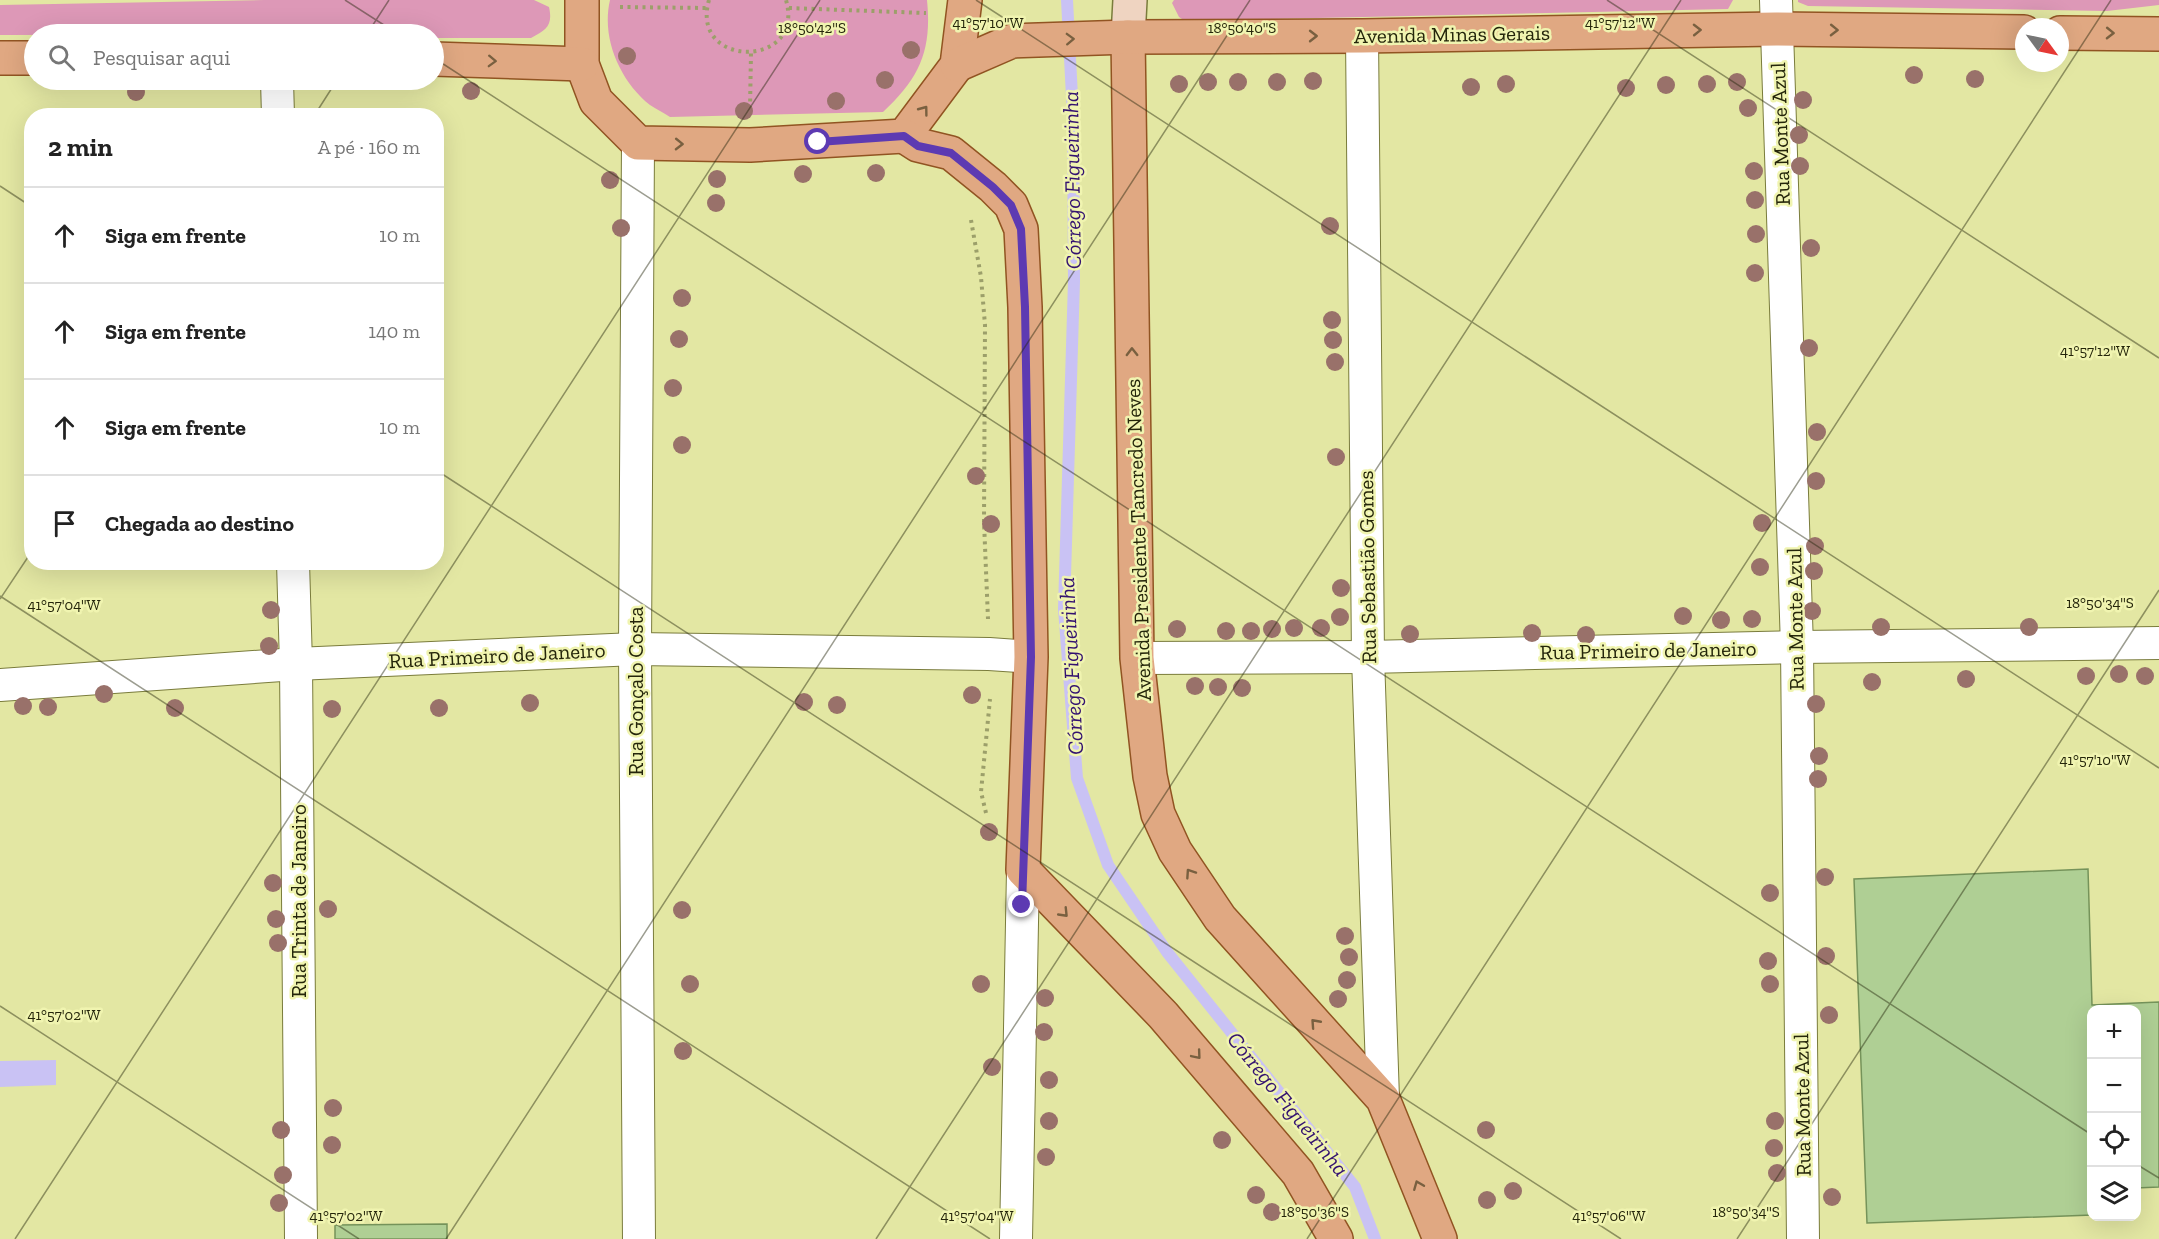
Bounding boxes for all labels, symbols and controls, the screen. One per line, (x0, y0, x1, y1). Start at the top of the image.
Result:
text: 41°57'10"W (952, 14, 1024, 32)
text: 41°57'12"W (1585, 14, 1655, 32)
north arrow (2015, 18, 2069, 72)
text: 18°50'42"S (778, 19, 846, 37)
text: 18°50'40"S (1208, 19, 1276, 37)
street label: Avenida Minas Gerais (1354, 20, 1550, 48)
one-way arrow (1830, 23, 1839, 36)
search box (24, 24, 444, 90)
one-way arrow (1692, 24, 1701, 36)
one-way arrow (2105, 27, 2114, 39)
one-way arrow (1308, 30, 1317, 42)
one-way arrow (1066, 33, 1075, 45)
icon: search (45, 41, 78, 74)
text: Pesquisar aqui (93, 44, 230, 71)
one-way arrow (487, 55, 496, 67)
street label: Rua Monte Azul (1765, 62, 1795, 206)
water label: Córrego Figueirinha (1057, 91, 1087, 269)
one-way arrow (917, 105, 928, 116)
route start (804, 128, 830, 154)
text: 2 min (48, 131, 113, 163)
text: A pé · 160 m (318, 135, 420, 159)
one-way arrow (675, 138, 684, 150)
icon: ahead (48, 219, 81, 252)
text: Siga em frente (105, 222, 246, 249)
text: 10 m (379, 223, 420, 247)
icon: ahead (48, 315, 81, 348)
text: Siga em frente (105, 318, 246, 345)
text: 140 m (368, 319, 420, 343)
text: 41°57'12"W (2060, 342, 2130, 360)
one-way arrow (1126, 348, 1138, 357)
street label: Avenida Presidente Tancredo Neves (1120, 378, 1156, 702)
icon: ahead (48, 411, 81, 444)
text: Siga em frente (105, 414, 246, 441)
text: 10 m (379, 415, 420, 439)
street label: Rua Sebastião Gomes (1353, 470, 1381, 664)
icon: arrive (48, 507, 81, 540)
text: Chegada ao destino (105, 510, 294, 537)
street label: Rua Monte Azul (1781, 547, 1809, 691)
water label: Córrego Figueirinha (1053, 576, 1089, 756)
text: 18°50'34"S (2066, 594, 2134, 612)
text: 41°57'04"W (27, 596, 101, 614)
street label: Rua Gonçalo Costa (623, 606, 648, 776)
street label: Rua Primeiro de Janeiro (1539, 636, 1757, 664)
street label: Rua Primeiro de Janeiro (388, 637, 606, 673)
text: 41°57'10"W (2059, 751, 2131, 769)
street label: Rua Trinta de Janeiro (286, 804, 311, 998)
one-way arrow (1186, 869, 1197, 880)
route end (1008, 891, 1034, 917)
one-way arrow (1057, 906, 1068, 916)
map controls (2087, 1005, 2141, 1221)
button: + (2087, 1005, 2141, 1059)
text: 41°57'02"W (27, 1006, 101, 1024)
one-way arrow (1311, 1019, 1322, 1030)
water label: Córrego Figueirinha (1221, 1026, 1355, 1182)
street label: Rua Monte Azul (1788, 1033, 1816, 1177)
one-way arrow (1190, 1048, 1201, 1059)
button: − (2087, 1059, 2141, 1113)
button: locate (2087, 1113, 2141, 1167)
button: layers (2087, 1167, 2141, 1221)
one-way arrow (1413, 1180, 1425, 1191)
text: 18°50'36"S (1281, 1203, 1349, 1221)
text: 18°50'34"S (1712, 1203, 1780, 1221)
text: 41°57'02"W (309, 1207, 383, 1225)
text: 41°57'04"W (940, 1207, 1014, 1225)
text: 41°57'06"W (1572, 1207, 1646, 1225)

